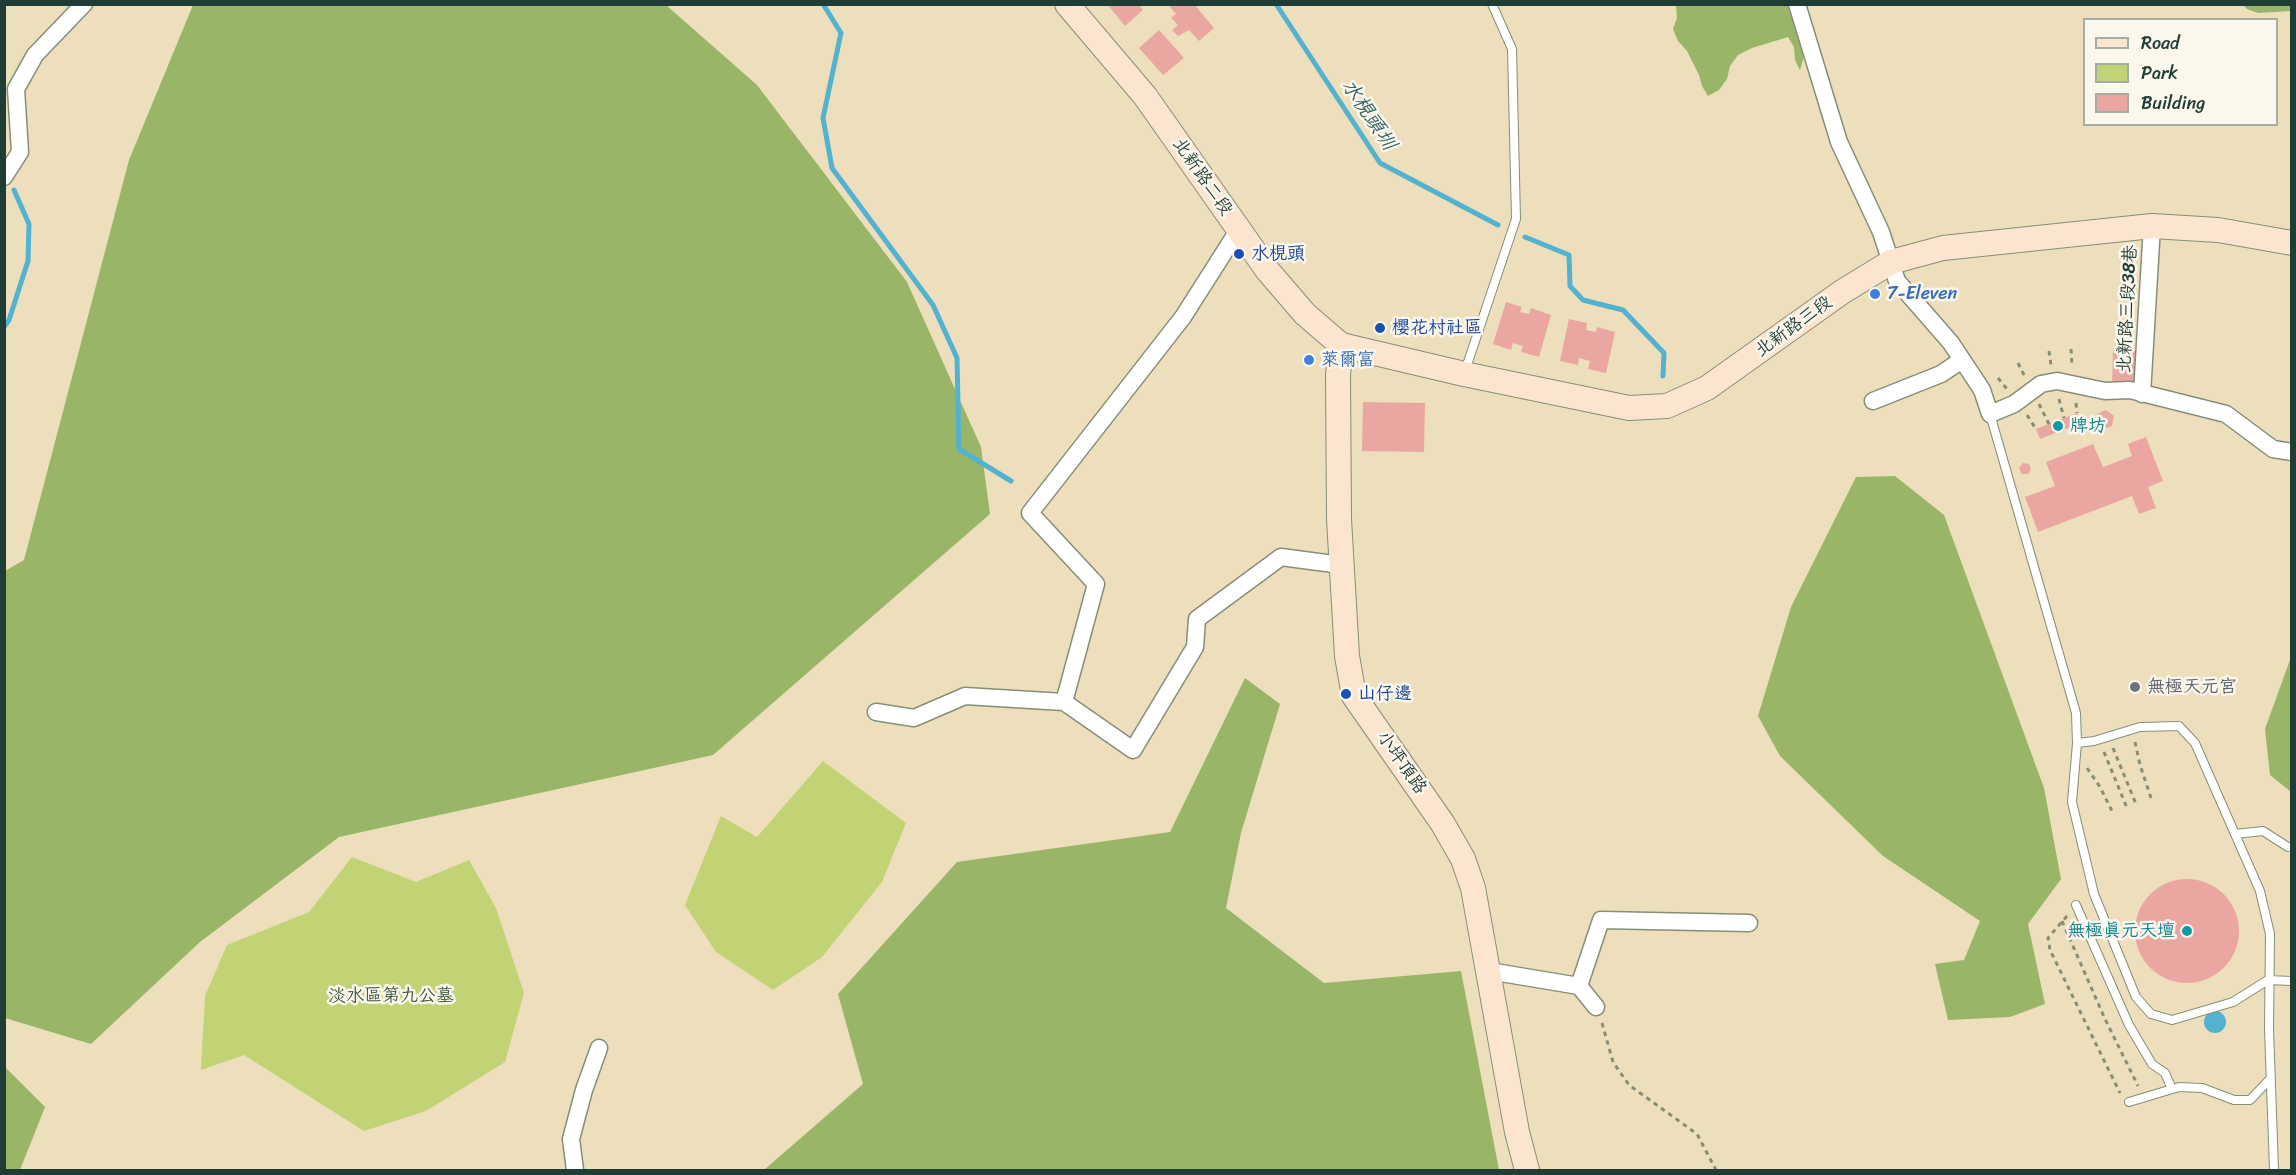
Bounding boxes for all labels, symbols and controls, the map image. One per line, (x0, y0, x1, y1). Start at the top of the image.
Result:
legend (2083, 18, 2278, 126)
text: Road (2141, 27, 2180, 59)
text: Park (2141, 57, 2178, 89)
water label: 水梘頭圳 (1336, 75, 1400, 155)
text: Building (2141, 87, 2205, 119)
street label: 北新路二段 (1167, 134, 1237, 220)
place label: 水梘頭 (1251, 243, 1305, 265)
street label: 北新路三段38巷 (2114, 244, 2142, 374)
marker: 水梘頭 (1232, 247, 1246, 261)
place label: 7-Eleven (1887, 283, 1957, 305)
marker: 7-Eleven (1868, 287, 1882, 301)
street label: 北新路三段 (1751, 292, 1837, 362)
place label: 櫻花村社區 (1392, 317, 1482, 339)
marker: 櫻花村社區 (1373, 321, 1387, 335)
place label: 萊爾富 (1321, 349, 1375, 371)
marker: 萊爾富 (1302, 353, 1316, 367)
place label: 牌坊 (2070, 415, 2106, 437)
marker: 牌坊 (2051, 419, 2065, 433)
place label: 無極天元宮 (2147, 676, 2237, 698)
marker: 無極天元宮 (2128, 680, 2142, 694)
place label: 山仔邊 (1358, 683, 1412, 705)
marker: 山仔邊 (1339, 687, 1353, 701)
street label: 小坪頂路 (1372, 727, 1430, 799)
place label: 無極真元天壇 (2067, 920, 2175, 942)
marker: 無極真元天壇 (2180, 924, 2194, 938)
park label: 淡水區第九公墓 (328, 985, 454, 1007)

